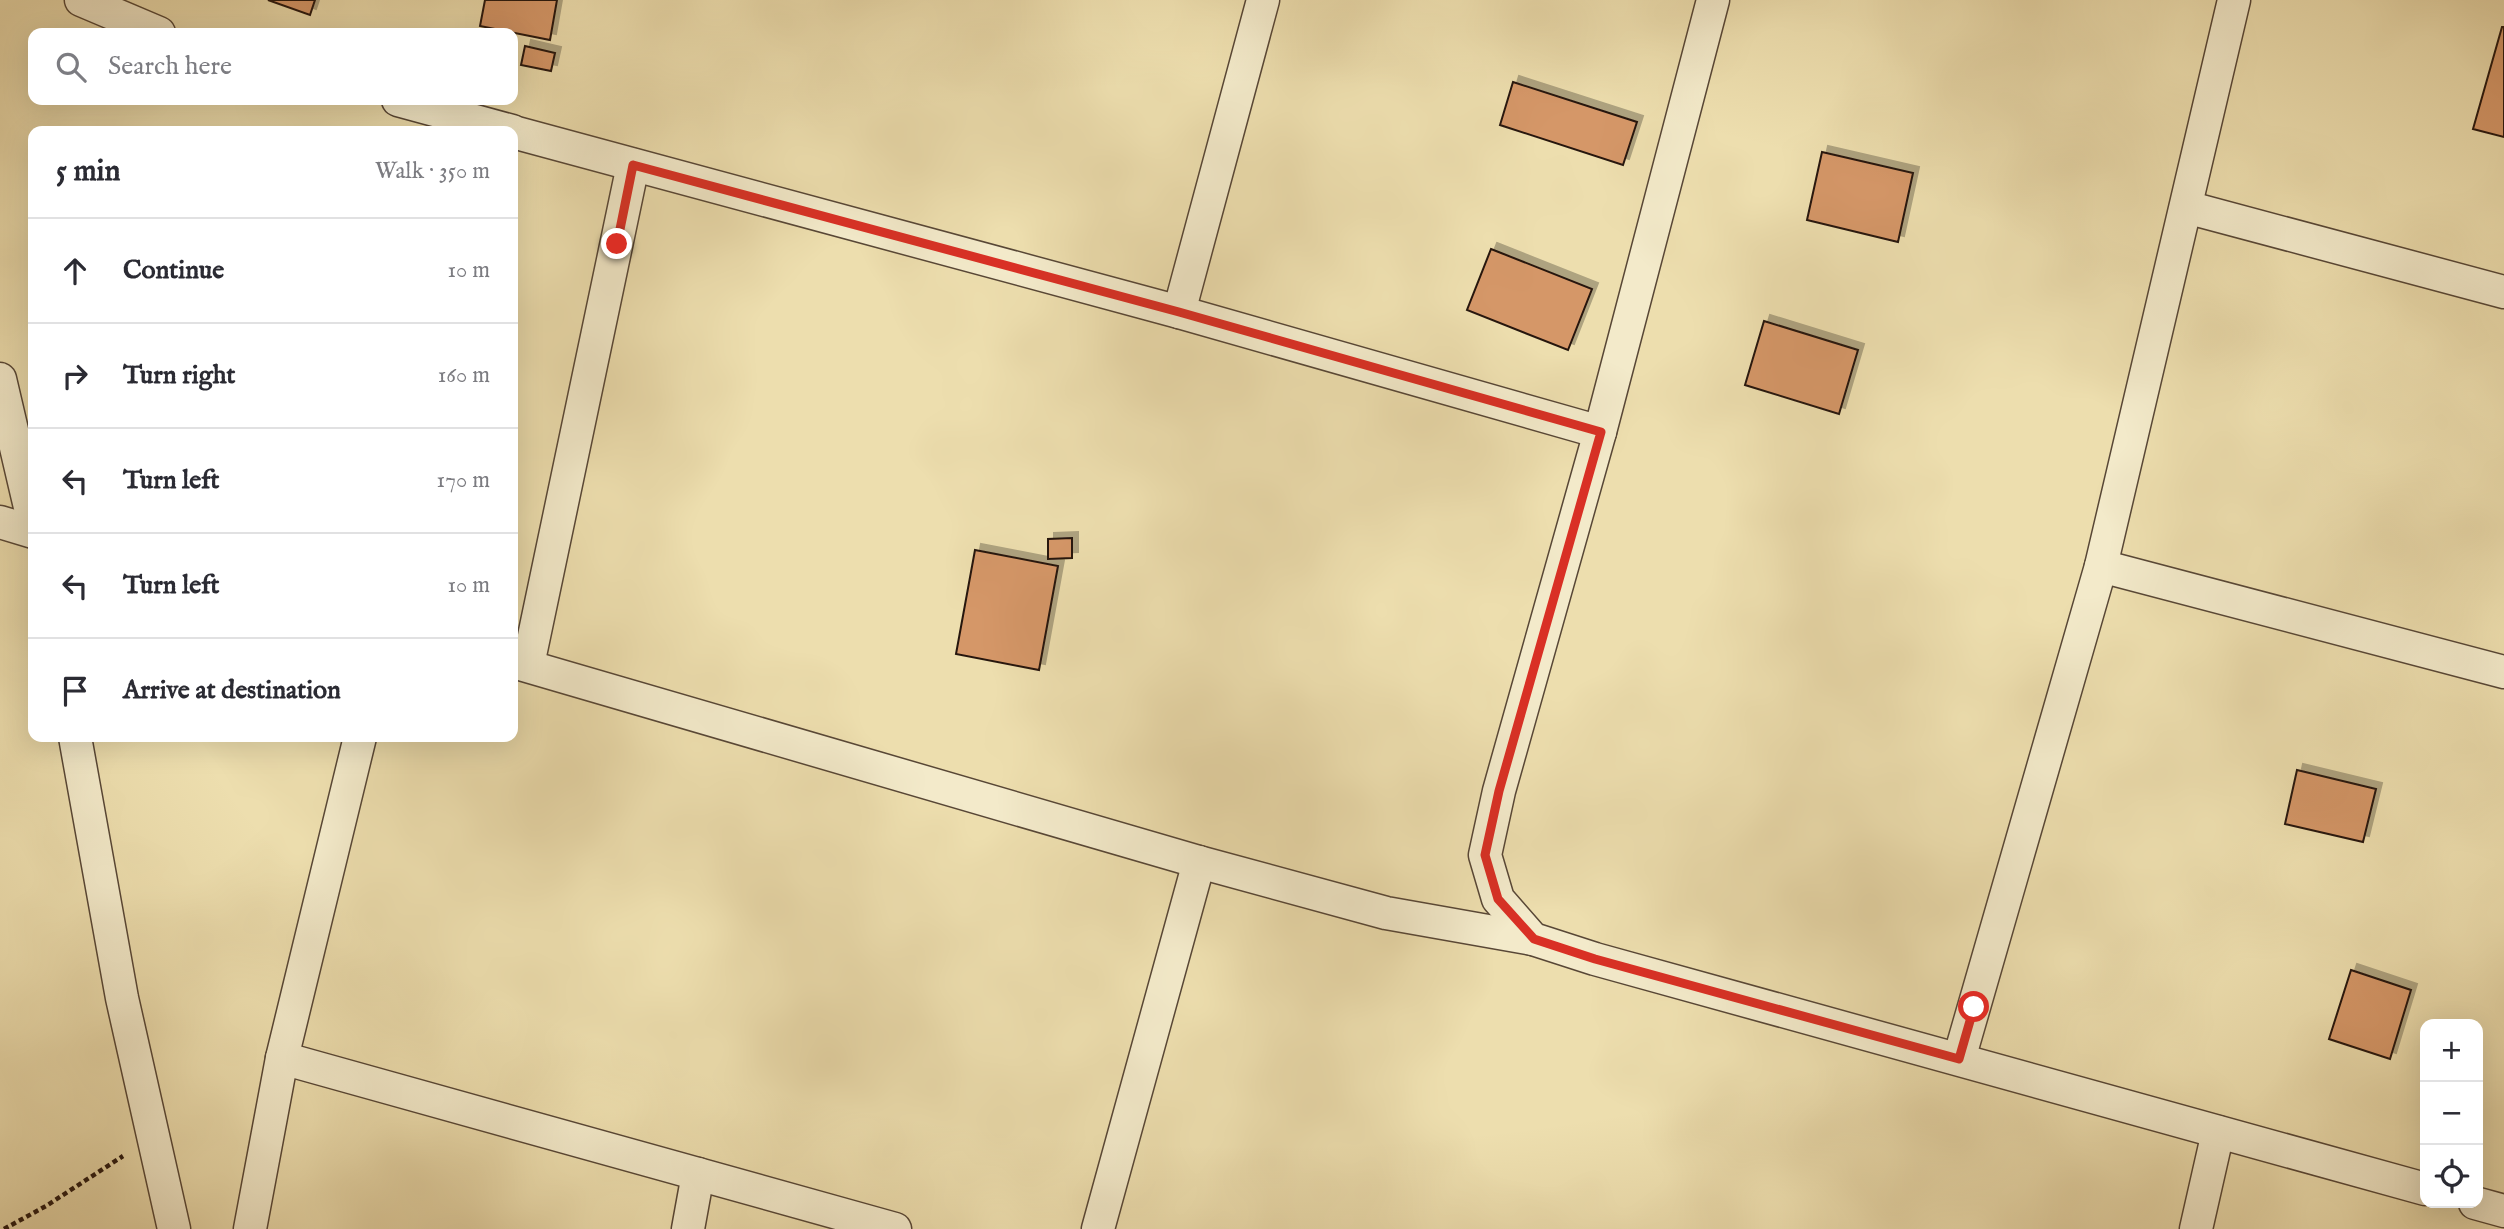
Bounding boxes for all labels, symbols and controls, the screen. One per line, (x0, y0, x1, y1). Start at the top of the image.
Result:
search box (28, 28, 518, 105)
icon: search (52, 48, 90, 86)
text: Search here (108, 50, 232, 83)
text: 5 min (56, 153, 121, 191)
text: Walk · 350 m (375, 157, 490, 186)
route end (601, 228, 632, 259)
icon: ahead (56, 252, 94, 290)
text: Continue (123, 254, 224, 287)
text: 10 m (447, 256, 490, 285)
icon: right (56, 357, 94, 395)
text: Turn right (123, 359, 236, 392)
text: 160 m (438, 361, 490, 390)
icon: left (56, 462, 94, 500)
text: Turn left (123, 464, 220, 497)
text: 170 m (437, 466, 490, 495)
icon: left (56, 567, 94, 605)
text: Turn left (123, 569, 220, 602)
text: 10 m (447, 571, 490, 600)
icon: arrive (56, 672, 94, 710)
text: Arrive at destination (123, 674, 341, 707)
route start (1958, 991, 1989, 1022)
map controls (2420, 1019, 2483, 1208)
button: + (2420, 1019, 2483, 1082)
button: − (2420, 1082, 2483, 1145)
button: locate (2420, 1145, 2483, 1208)

